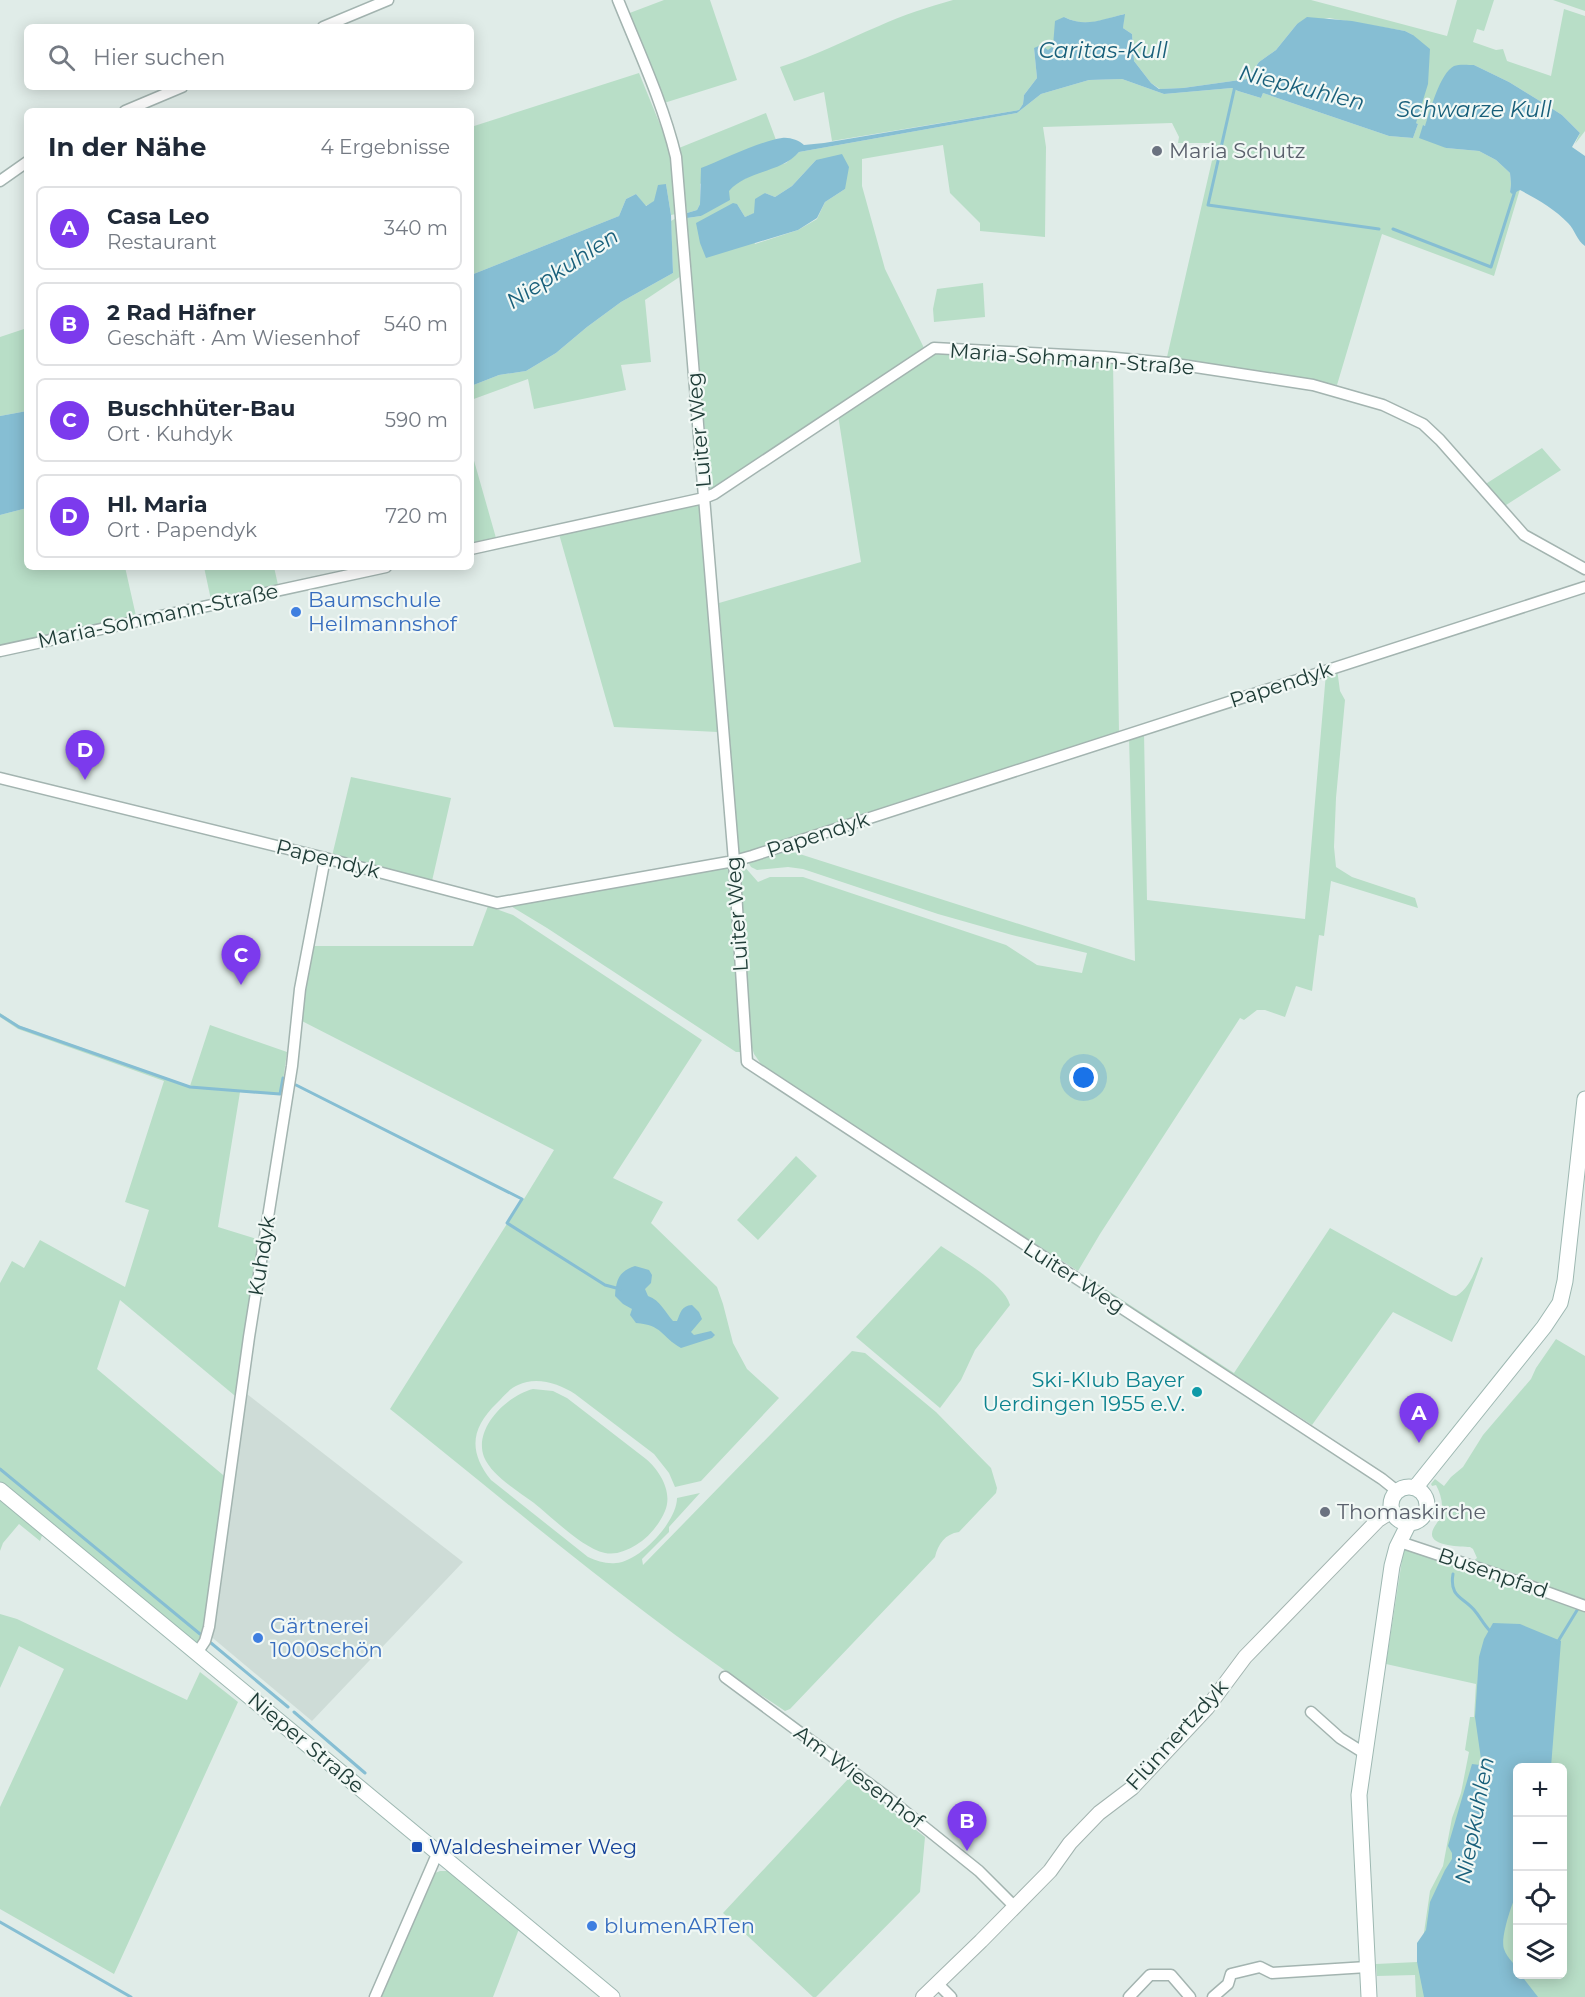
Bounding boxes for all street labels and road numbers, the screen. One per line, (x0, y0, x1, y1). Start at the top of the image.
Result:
street label: Maria-Sohmann-Straße (949, 337, 1195, 380)
street label: Luiter Weg (681, 371, 716, 489)
street label: Maria-Sohmann-Straße (35, 578, 281, 653)
street label: Papendyk (1226, 656, 1336, 713)
street label: Papendyk (763, 806, 873, 863)
street label: Papendyk (273, 834, 383, 884)
street label: Luiter Weg (720, 855, 753, 973)
street label: Kuhdyk (243, 1214, 280, 1298)
street label: Luiter Weg (1019, 1235, 1130, 1319)
street label: Busenpfad (1435, 1542, 1552, 1603)
street label: Flünnertzdyk (1120, 1674, 1233, 1795)
street label: Nieper Straße (243, 1687, 370, 1799)
street label: Am Wiesenhof (790, 1720, 930, 1834)

